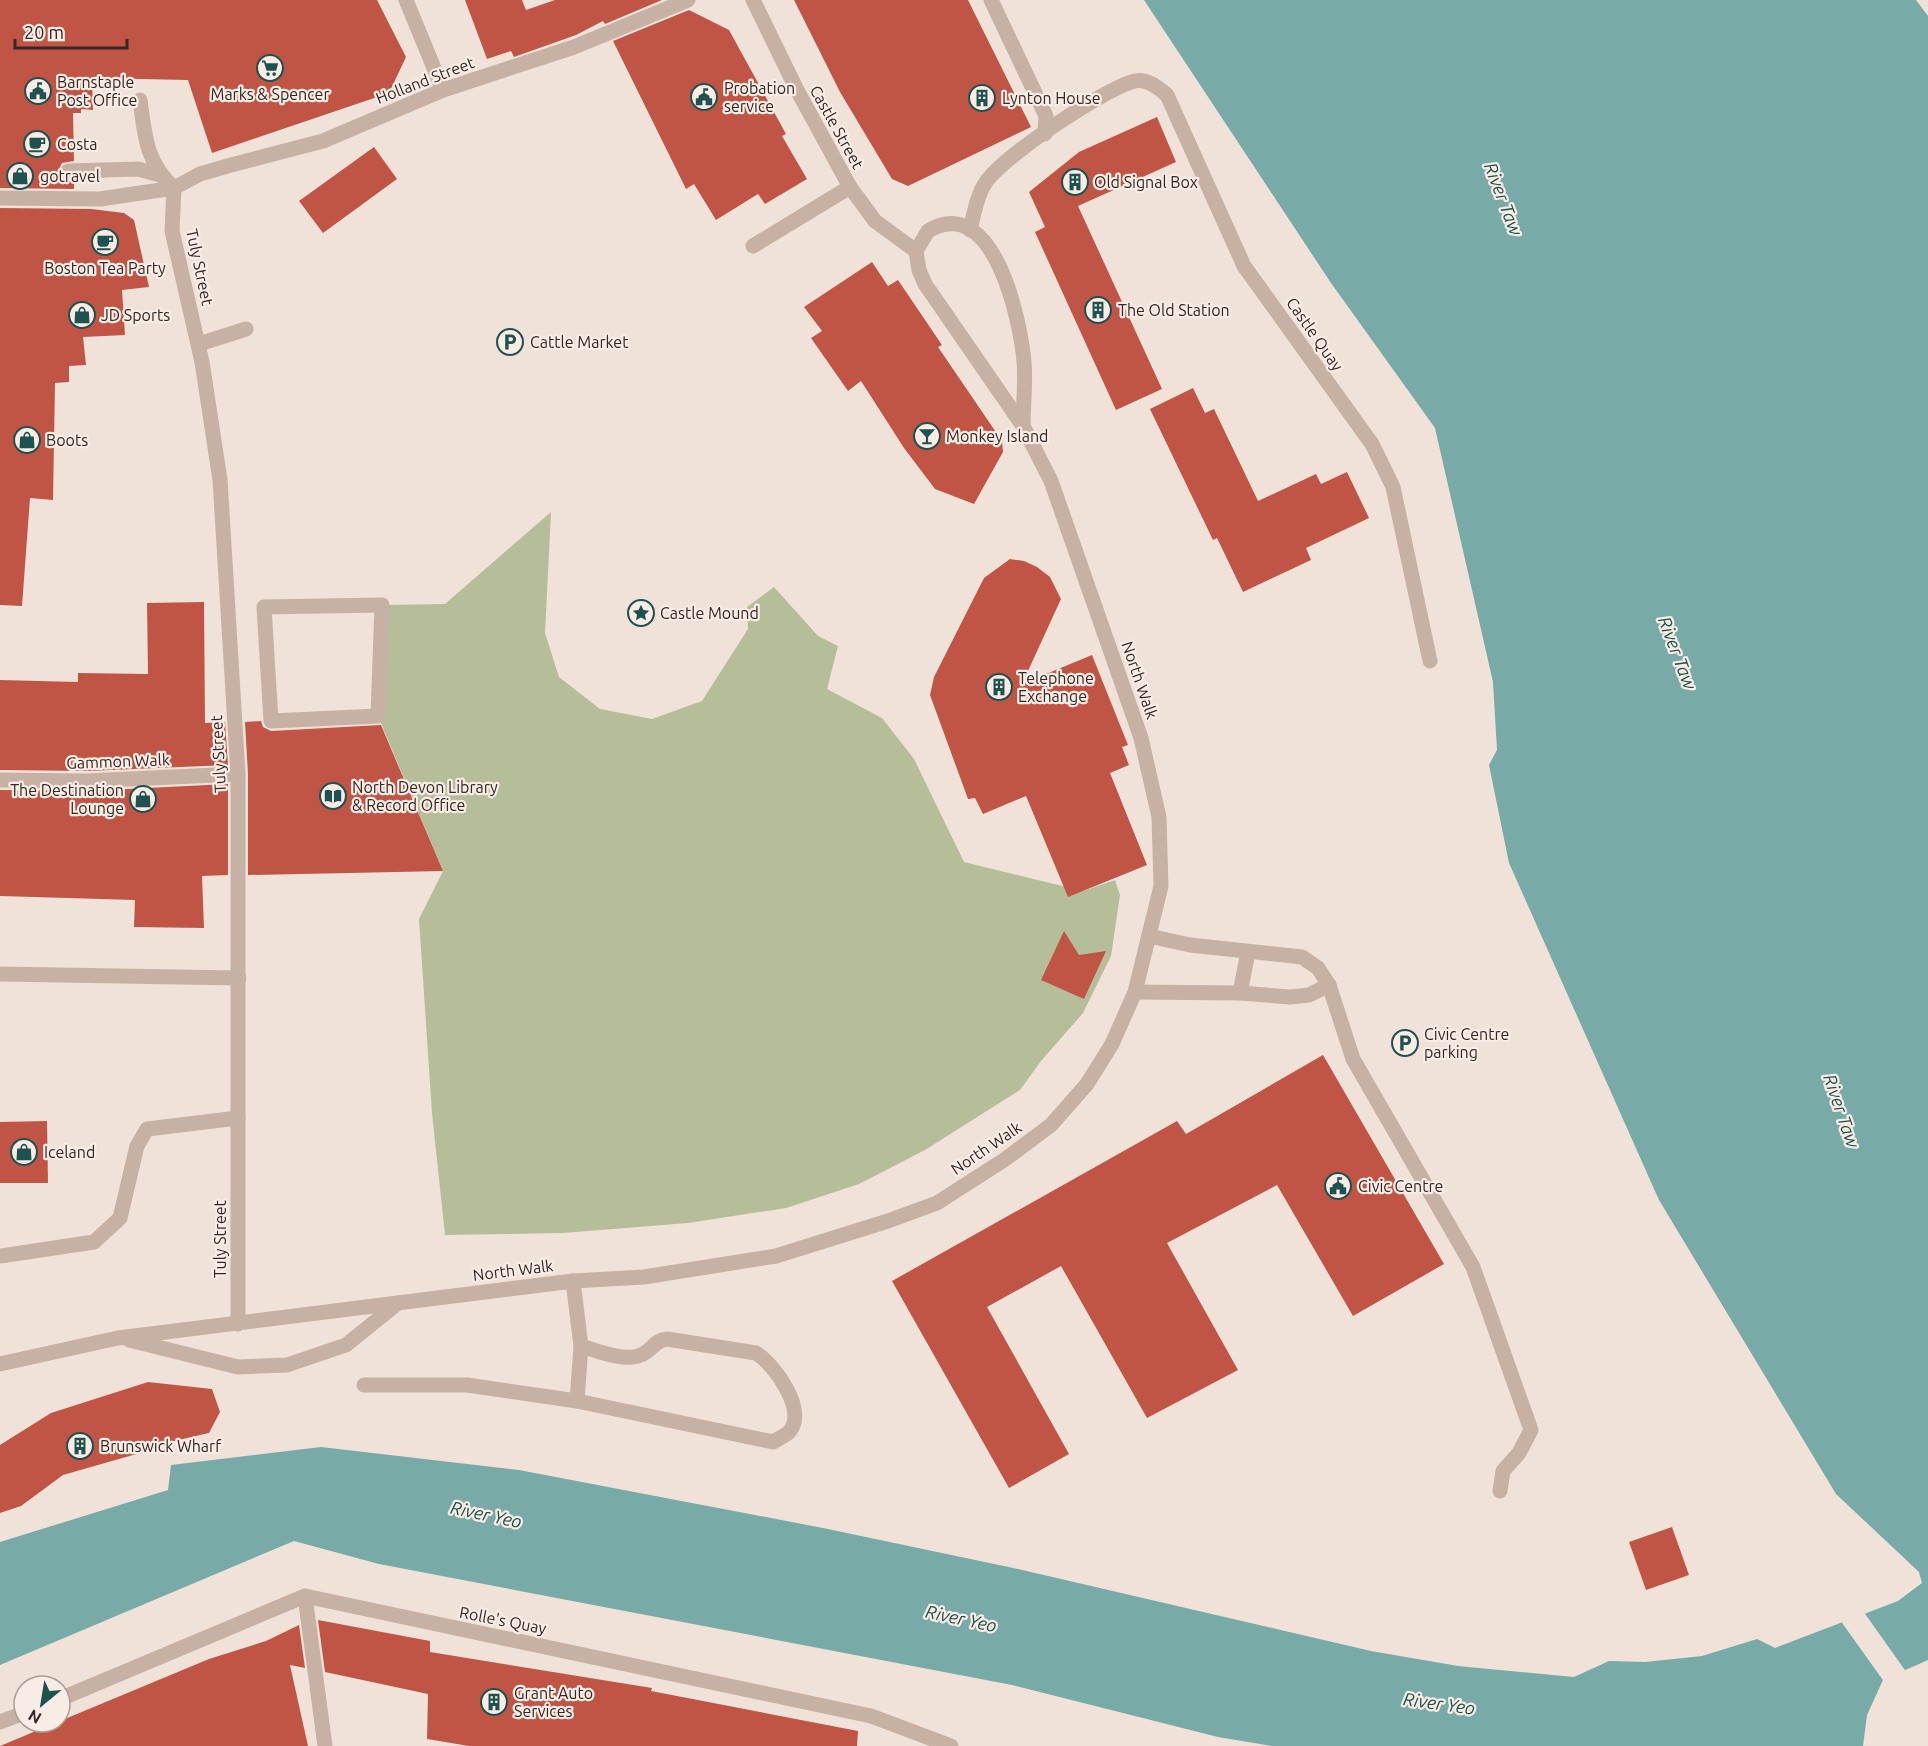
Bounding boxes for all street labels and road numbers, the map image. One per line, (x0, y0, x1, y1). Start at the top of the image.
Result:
street label: Holland Street (373, 53, 477, 107)
street label: Castle Street (807, 82, 868, 172)
street label: Tuly Street (183, 227, 217, 308)
street label: Castle Quay (1283, 294, 1347, 374)
street label: North Walk (1118, 639, 1162, 721)
street label: Tuly Street (207, 714, 229, 793)
street label: Gammon Walk (66, 750, 170, 772)
street label: North Walk (947, 1118, 1025, 1178)
street label: Tuly Street (211, 1199, 229, 1278)
street label: North Walk (472, 1256, 554, 1284)
street label: Rolle's Quay (458, 1603, 548, 1637)

